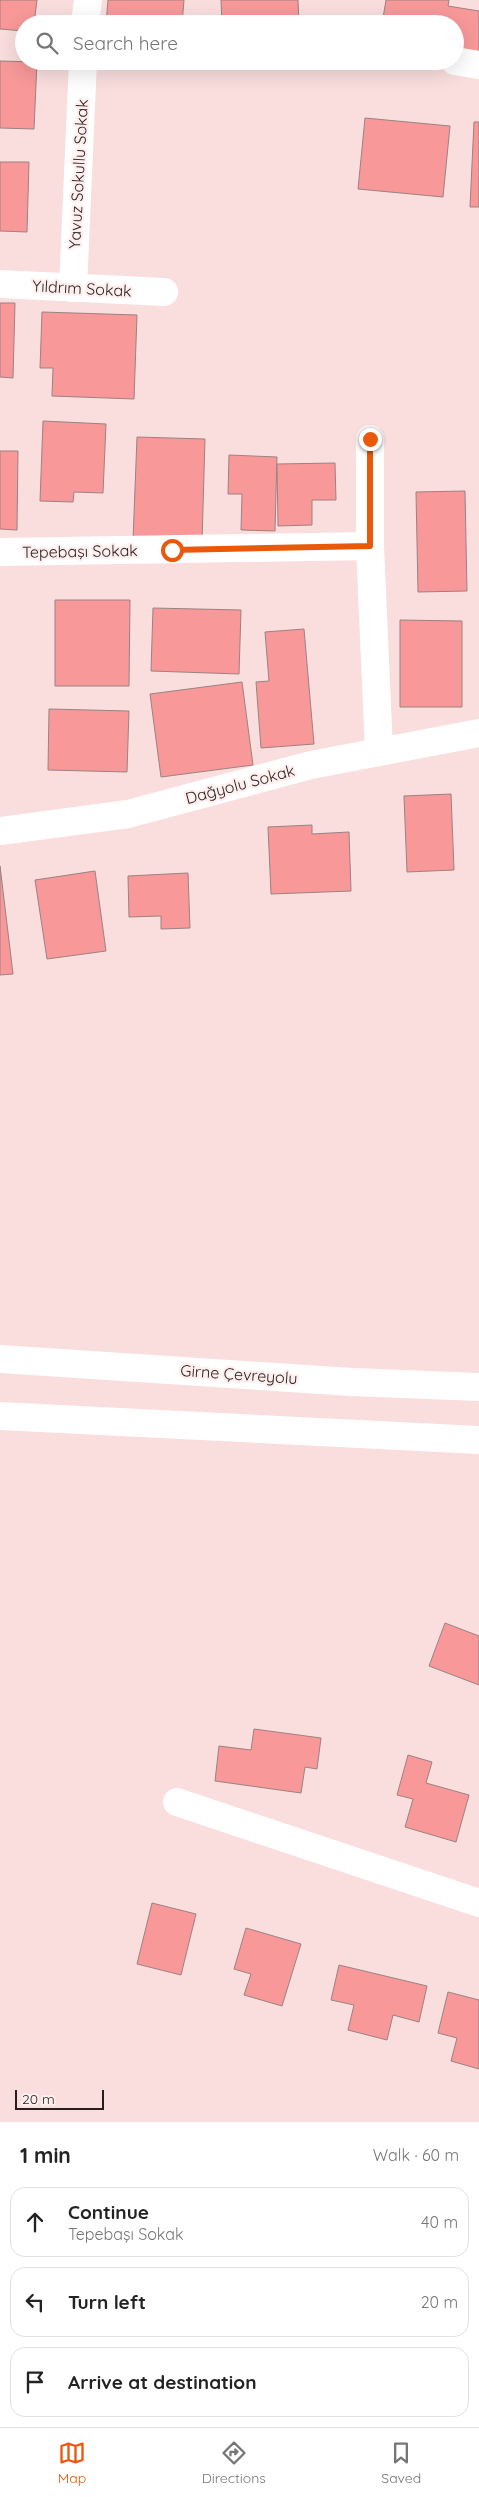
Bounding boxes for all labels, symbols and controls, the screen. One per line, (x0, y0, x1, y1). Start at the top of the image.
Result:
search box (15, 15, 464, 70)
icon: search (33, 29, 61, 57)
text: Search here (73, 31, 178, 55)
street label: Yavuz Sokullu Sokak (64, 99, 92, 249)
street label: Yıldrım Sokak (32, 275, 132, 301)
route end (359, 428, 382, 451)
route start (161, 539, 184, 562)
street label: Tepebaşı Sokak (22, 540, 138, 562)
street label: Dağyolu Sokak (183, 760, 297, 808)
street label: Girne Çevreyolu (180, 1360, 298, 1388)
scale bar (15, 2087, 104, 2110)
text: 20 m (22, 2090, 55, 2108)
text: 1 min (20, 2142, 71, 2168)
text: Walk · 60 m (373, 2145, 459, 2165)
text: Continue (68, 2200, 149, 2224)
icon: ahead (21, 2208, 49, 2236)
text: 40 m (421, 2212, 458, 2232)
text: Tepebaşı Sokak (68, 2224, 184, 2244)
icon: left (21, 2288, 49, 2316)
text: Turn left (68, 2290, 146, 2314)
text: 20 m (421, 2292, 458, 2312)
icon: arrive (21, 2368, 49, 2396)
text: Arrive at destination (68, 2370, 257, 2394)
tab: Map (58, 2439, 86, 2487)
tab: Directions (202, 2439, 266, 2487)
tab: Saved (381, 2439, 421, 2487)

